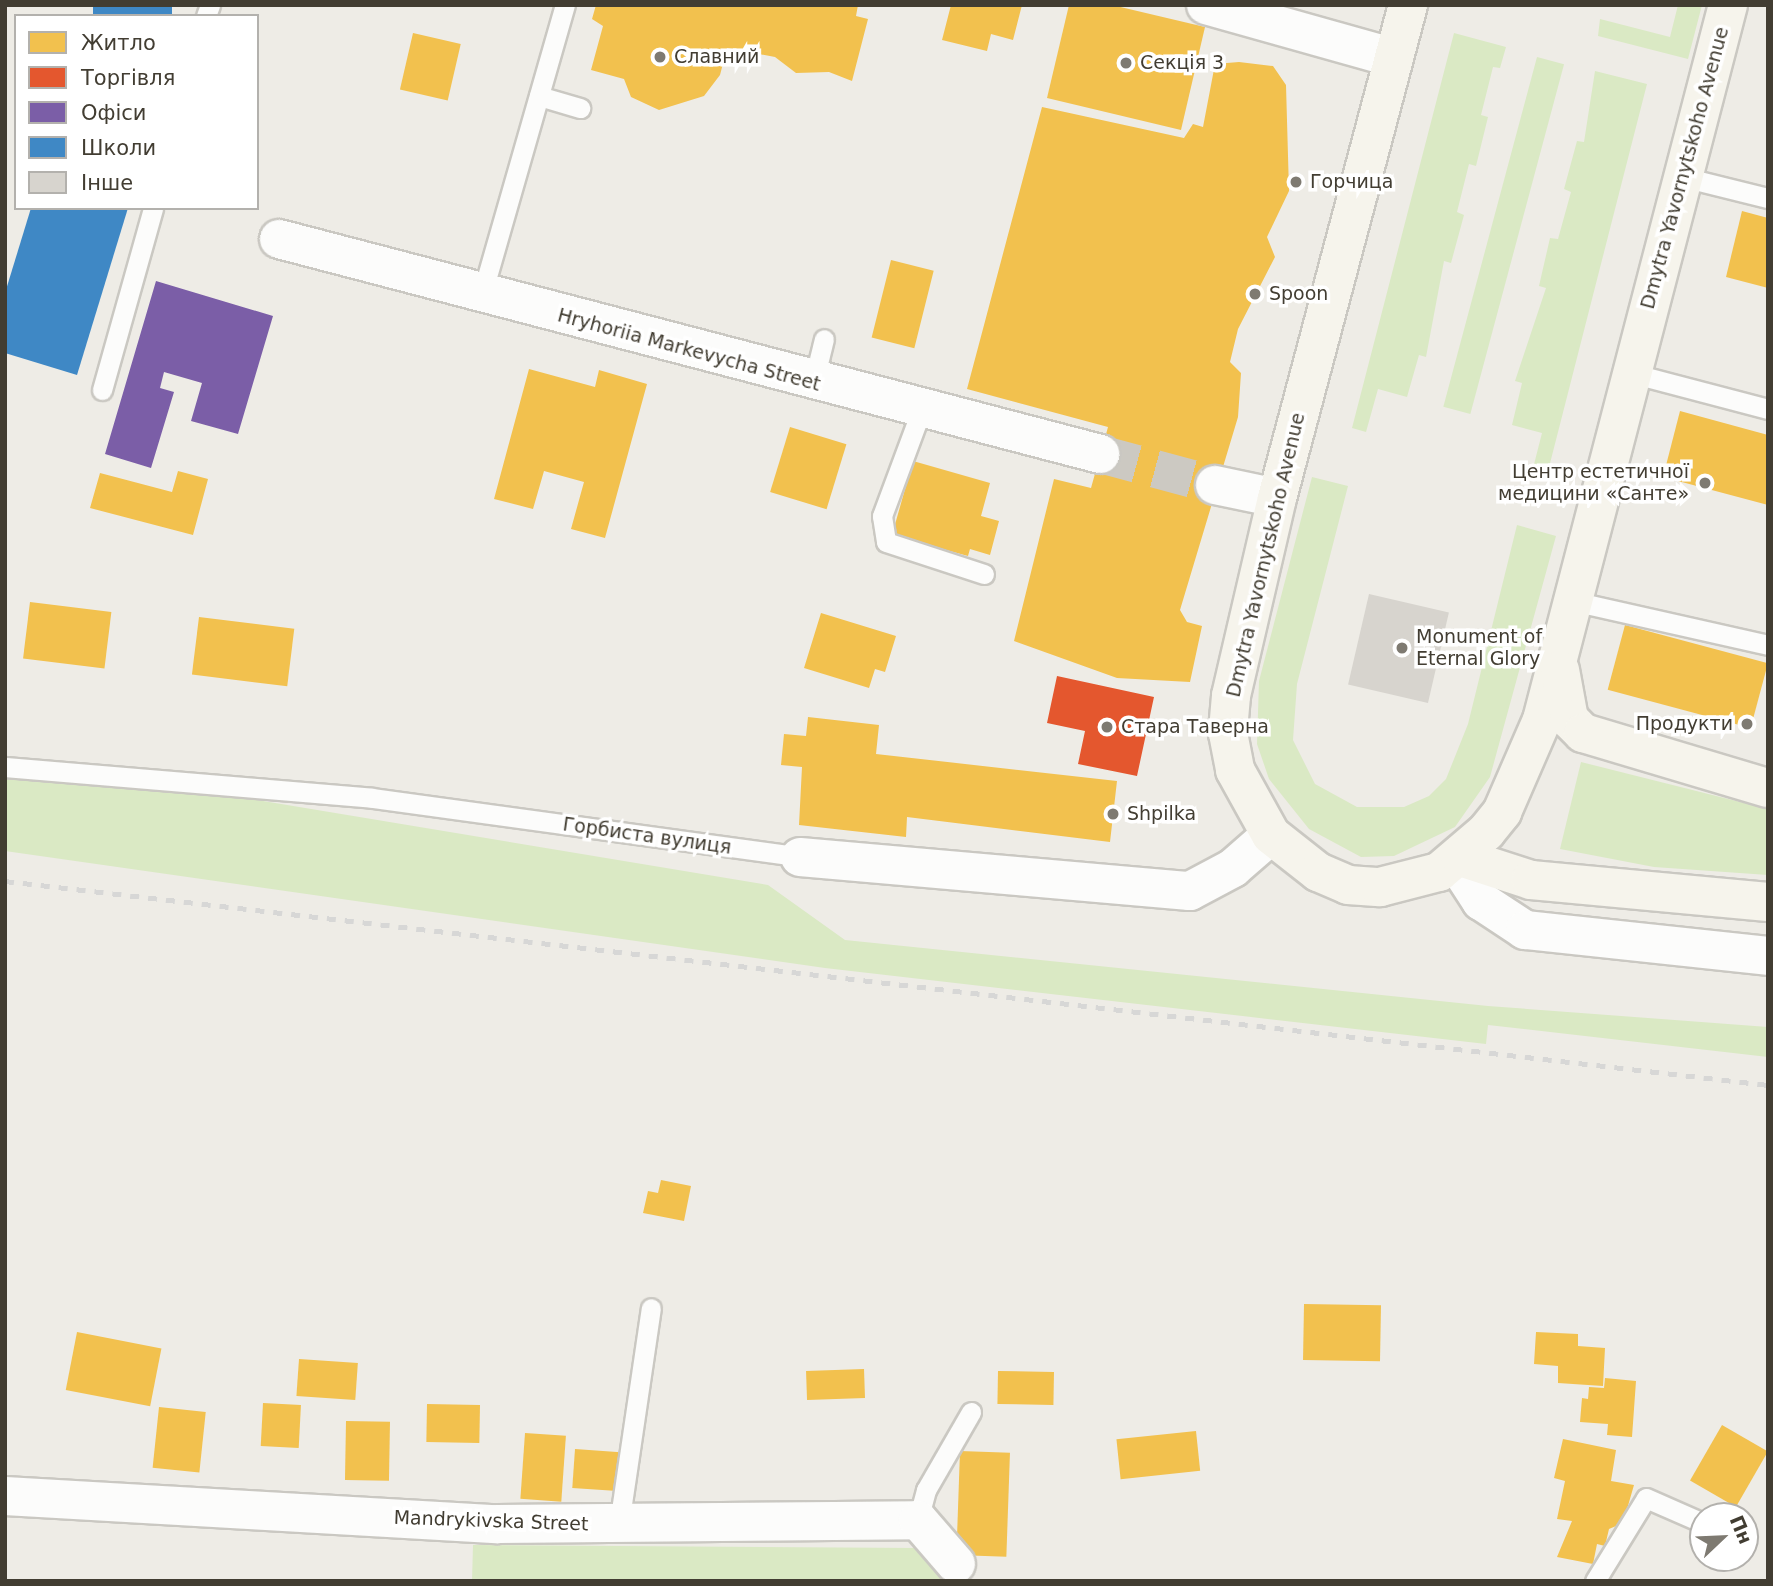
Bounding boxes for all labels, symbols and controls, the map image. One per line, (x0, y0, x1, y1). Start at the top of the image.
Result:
legend (14, 14, 259, 210)
street label: Dmytra Yavornytskoho Avenue (1636, 24, 1734, 312)
text: Житло (81, 31, 156, 55)
place label: Славний (674, 46, 759, 68)
marker: Славний (652, 49, 668, 65)
place label: Секція 3 (1140, 52, 1224, 74)
marker: Секція 3 (1118, 55, 1134, 71)
text: Торгівля (81, 66, 175, 90)
text: Офіси (81, 101, 147, 125)
text: Школи (81, 136, 156, 160)
text: Інше (81, 171, 133, 195)
place label: Горчица (1310, 171, 1393, 193)
marker: Горчица (1288, 174, 1304, 190)
place label: Spoon (1269, 283, 1328, 305)
marker: Spoon (1247, 286, 1263, 302)
street label: Hryhoriia Markevycha Street (555, 304, 823, 396)
street label: Dmytra Yavornytskoho Avenue (1222, 411, 1310, 699)
place label: Центр естетичної медицини «Санте» (1498, 461, 1689, 505)
marker: Центр естетичної медицини «Санте» (1695, 473, 1715, 493)
place label: Monument of Eternal Glory (1416, 626, 1542, 670)
marker: Monument of Eternal Glory (1394, 640, 1410, 656)
place label: Продукти (1636, 713, 1733, 735)
place label: Стара Таверна (1121, 716, 1269, 738)
marker: Продукти (1739, 716, 1755, 732)
marker: Стара Таверна (1099, 719, 1115, 735)
place label: Shpilka (1127, 803, 1196, 825)
marker: Shpilka (1105, 806, 1121, 822)
street label: Горбиста вулиця (561, 813, 733, 859)
north arrow (1689, 1502, 1759, 1572)
street label: Mandrykivska Street (393, 1506, 589, 1536)
text: Пн (1726, 1512, 1757, 1547)

